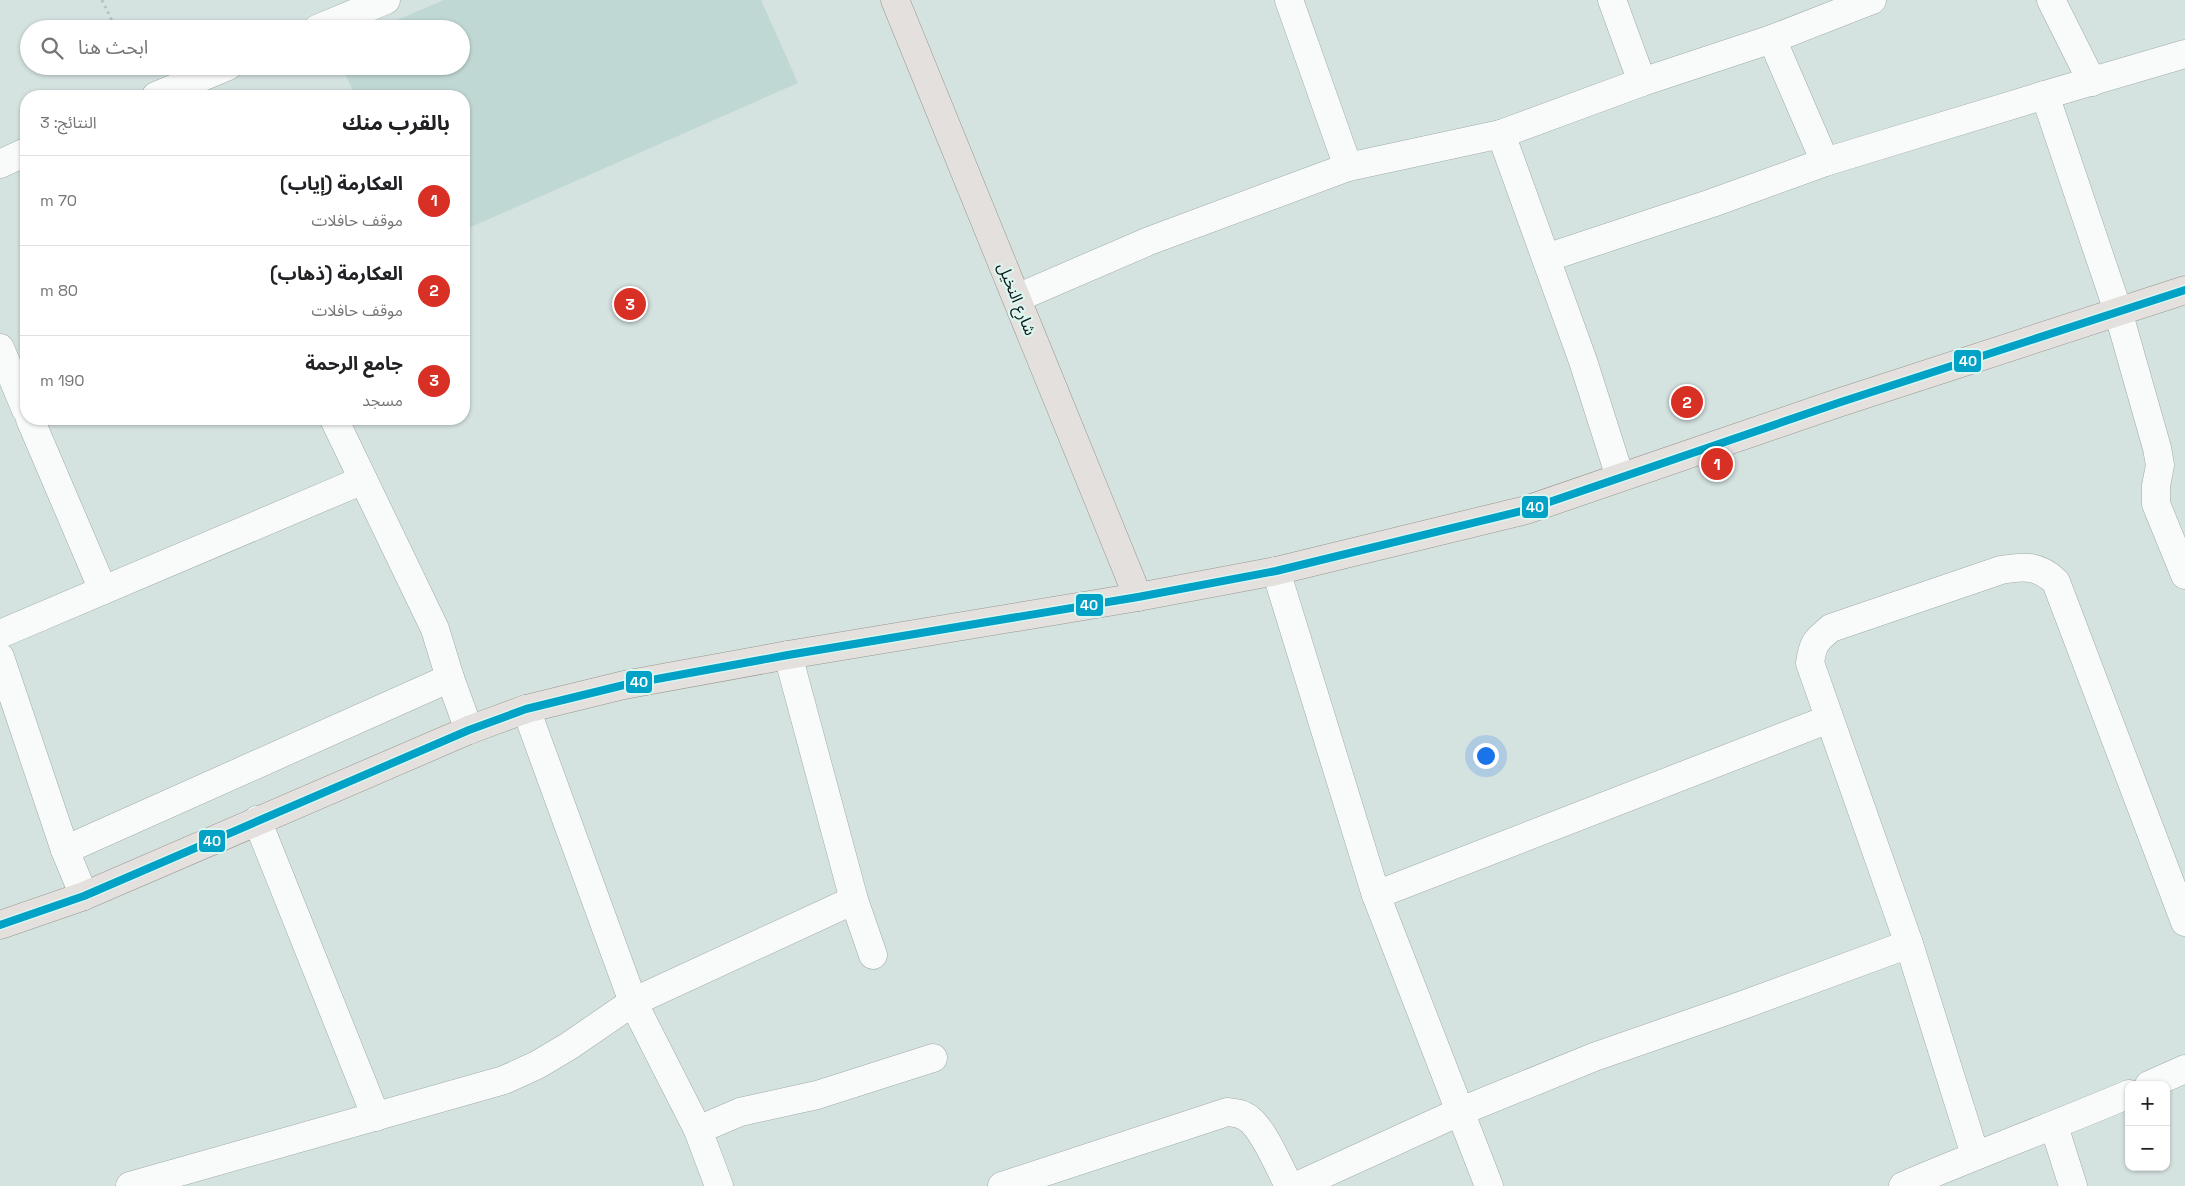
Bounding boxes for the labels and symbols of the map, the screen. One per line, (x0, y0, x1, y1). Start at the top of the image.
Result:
street label: شارع النخيل (991, 260, 1041, 339)
pin: 3 (614, 285, 646, 323)
line badge: 40 (1953, 349, 1982, 373)
text: 40 (1959, 352, 1977, 370)
pin: 2 (1671, 383, 1703, 421)
pin: 1 (1701, 445, 1733, 483)
line badge: 40 (1521, 495, 1549, 519)
text: 40 (1526, 498, 1544, 516)
line badge: 40 (1075, 593, 1104, 617)
text: 40 (1080, 596, 1098, 614)
line badge: 40 (625, 670, 653, 694)
text: 40 (630, 673, 648, 691)
your location (1473, 743, 1499, 769)
line badge: 40 (198, 829, 226, 853)
text: 40 (203, 832, 221, 850)

